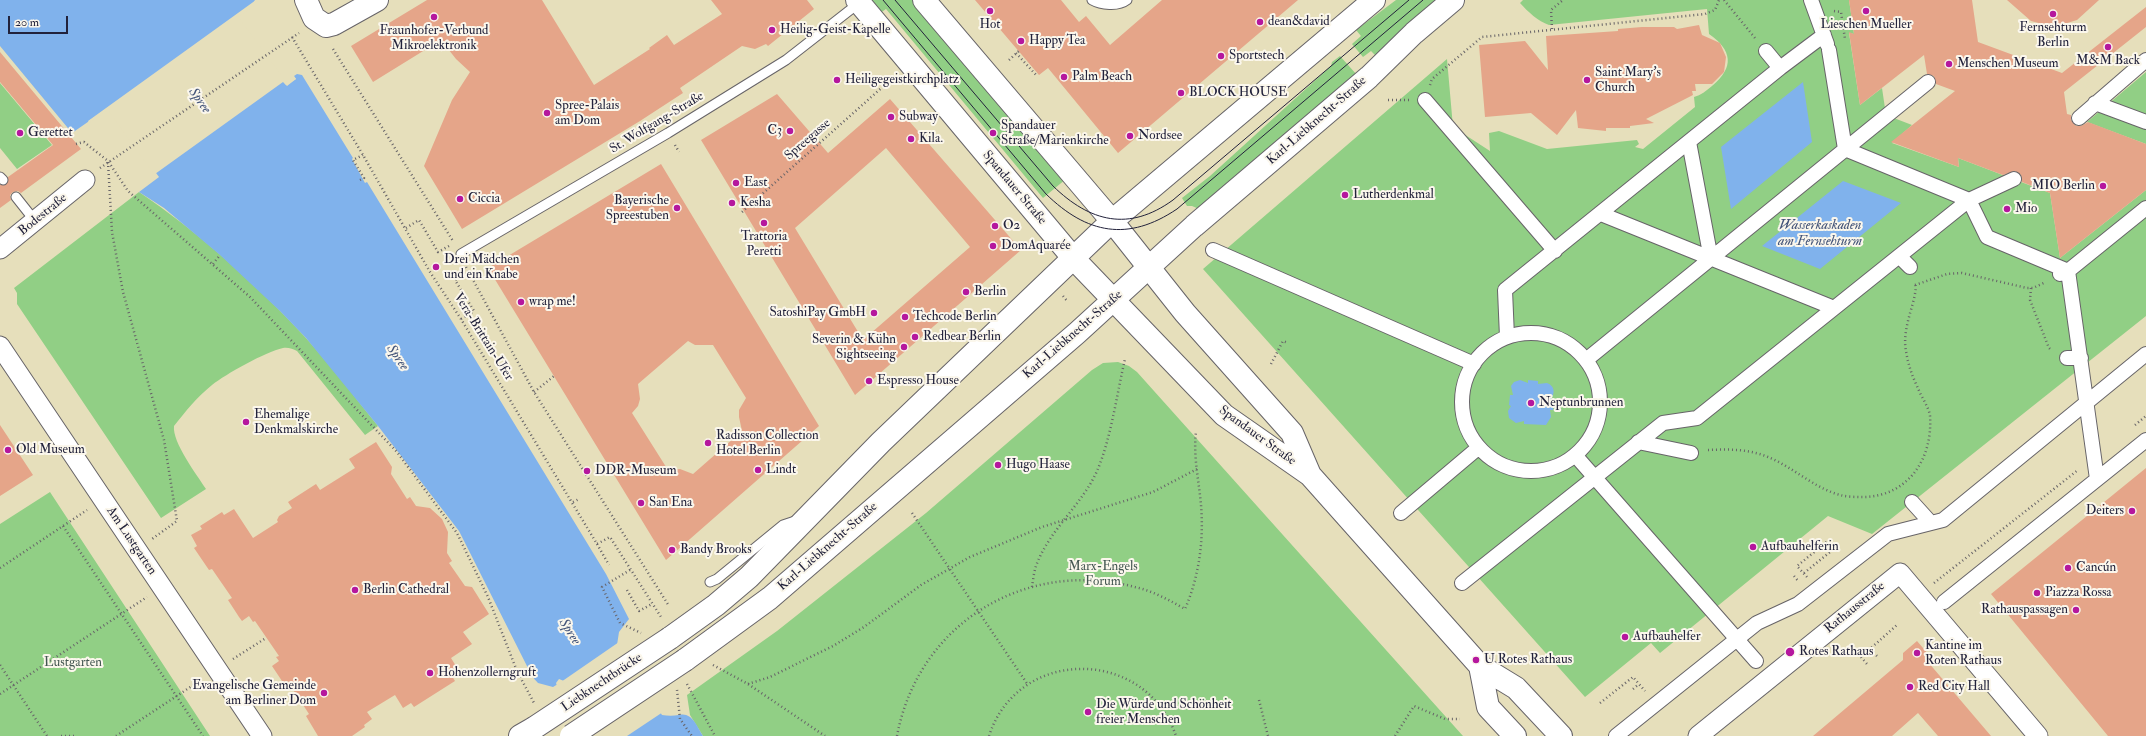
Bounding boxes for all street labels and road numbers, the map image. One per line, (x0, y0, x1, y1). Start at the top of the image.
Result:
street label: Karl-Liebknecht-Straße (1264, 74, 1370, 168)
street label: St. Wolfgang-Straße (607, 89, 707, 157)
street label: Spreegasse (782, 116, 834, 164)
street label: Spandauer Straße (979, 148, 1049, 228)
street label: Bodestraße (16, 191, 70, 239)
street label: Karl-Liebknecht-Straße (1020, 288, 1126, 382)
street label: Vera-Brittain-Ufer (450, 290, 516, 384)
street label: Spandauer Straße (1215, 403, 1299, 469)
street label: Karl-Liebknecht-Straße (775, 500, 881, 594)
street label: Am Lustgarten (102, 504, 160, 578)
street label: Rathausstraße (1822, 579, 1888, 637)
street label: Liebknechtbrücke (559, 650, 645, 716)

